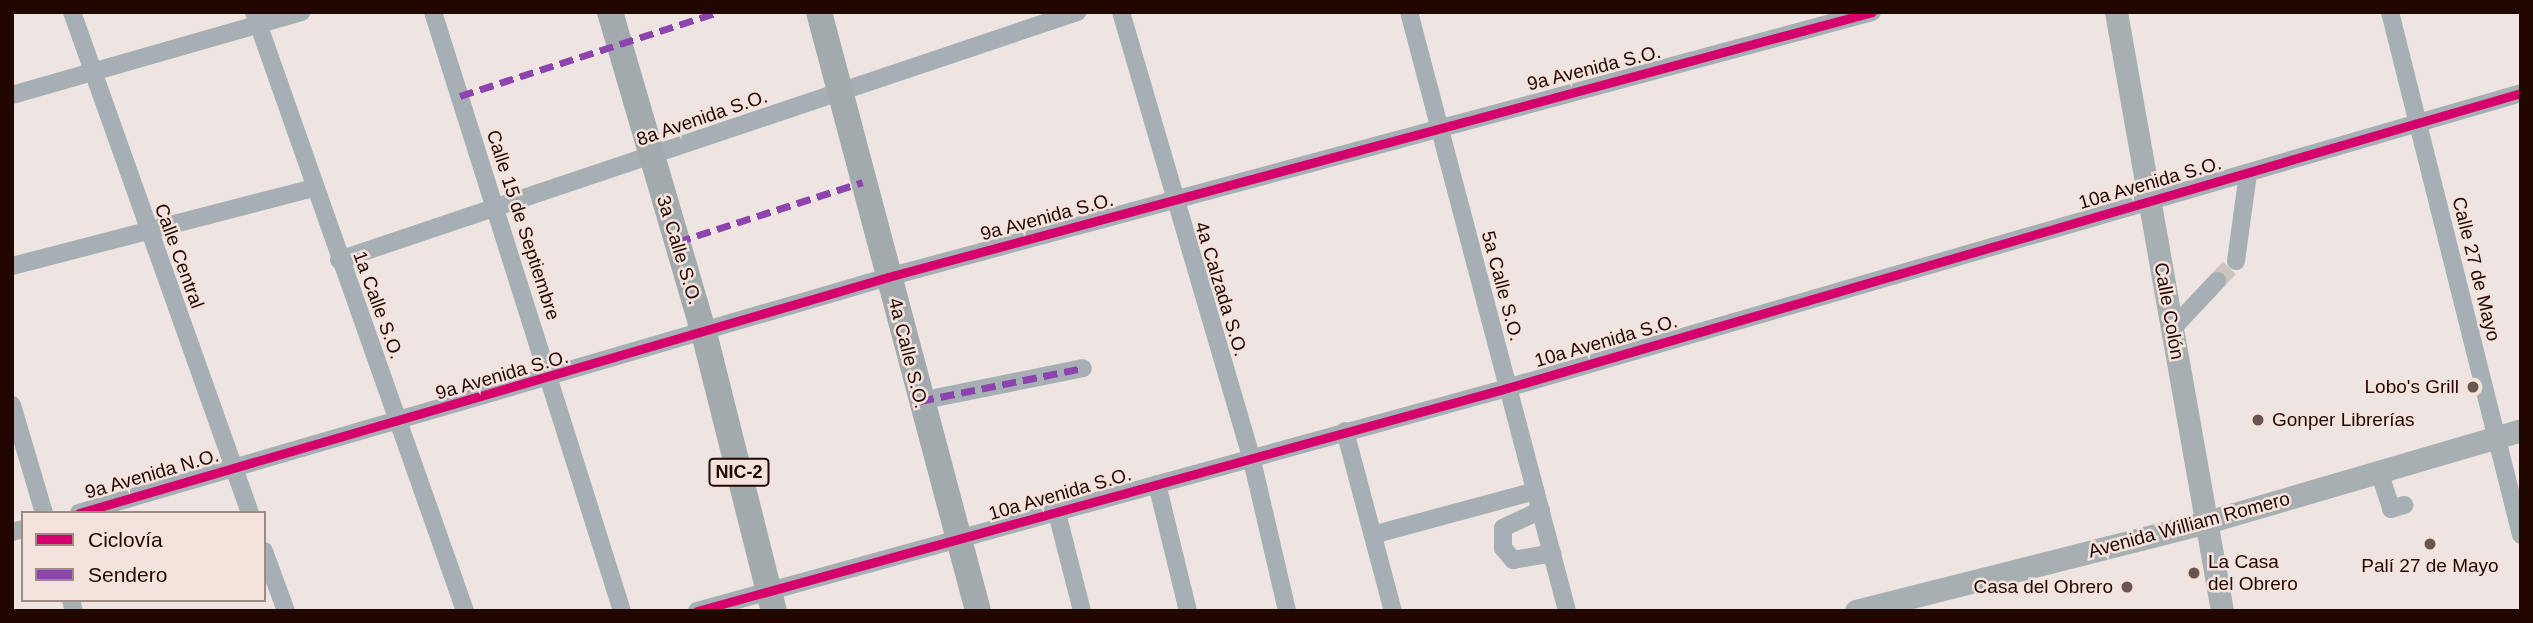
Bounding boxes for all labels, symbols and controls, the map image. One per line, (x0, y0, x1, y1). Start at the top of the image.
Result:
street label: 9a Avenida S.O. (1524, 40, 1664, 96)
street label: 8a Avenida S.O. (633, 85, 771, 151)
street label: Calle 15 de Septiembre (481, 127, 565, 323)
street label: 10a Avenida S.O. (2075, 152, 2225, 214)
street label: 9a Avenida S.O. (977, 188, 1117, 246)
street label: 3a Calle S.O. (652, 193, 706, 307)
street label: Calle 27 de Mayo (2447, 195, 2505, 343)
street label: Calle Central (150, 201, 208, 311)
street label: 4a Calzada S.O. (1190, 219, 1252, 359)
street label: 5a Calle S.O. (1476, 228, 1528, 344)
street label: 1a Calle S.O. (348, 248, 408, 362)
street label: Calle Colón (2149, 261, 2189, 361)
street label: 4a Calle S.O. (883, 295, 933, 411)
street label: 10a Avenida S.O. (1531, 310, 1681, 372)
street label: 9a Avenida S.O. (433, 345, 571, 405)
place label: Lobo's Grill (2365, 376, 2459, 398)
marker: Lobo's Grill (2465, 379, 2481, 395)
place label: Gonper Librerías (2272, 409, 2415, 431)
marker: Gonper Librerías (2250, 412, 2266, 428)
street label: 9a Avenida N.O. (82, 444, 222, 504)
road number: NIC-2 (708, 458, 770, 486)
street label: 10a Avenida S.O. (985, 463, 1135, 525)
street label: Avenida William Romero (2086, 487, 2292, 563)
legend (21, 511, 266, 602)
text: Ciclovía (88, 528, 163, 551)
marker: Palí 27 de Mayo (2422, 536, 2438, 552)
place label: La Casa del Obrero (2208, 551, 2298, 595)
place label: Palí 27 de Mayo (2361, 555, 2499, 577)
text: Sendero (88, 563, 167, 586)
marker: La Casa del Obrero (2186, 565, 2202, 581)
place label: Casa del Obrero (1974, 576, 2113, 598)
marker: Casa del Obrero (2119, 579, 2135, 595)

